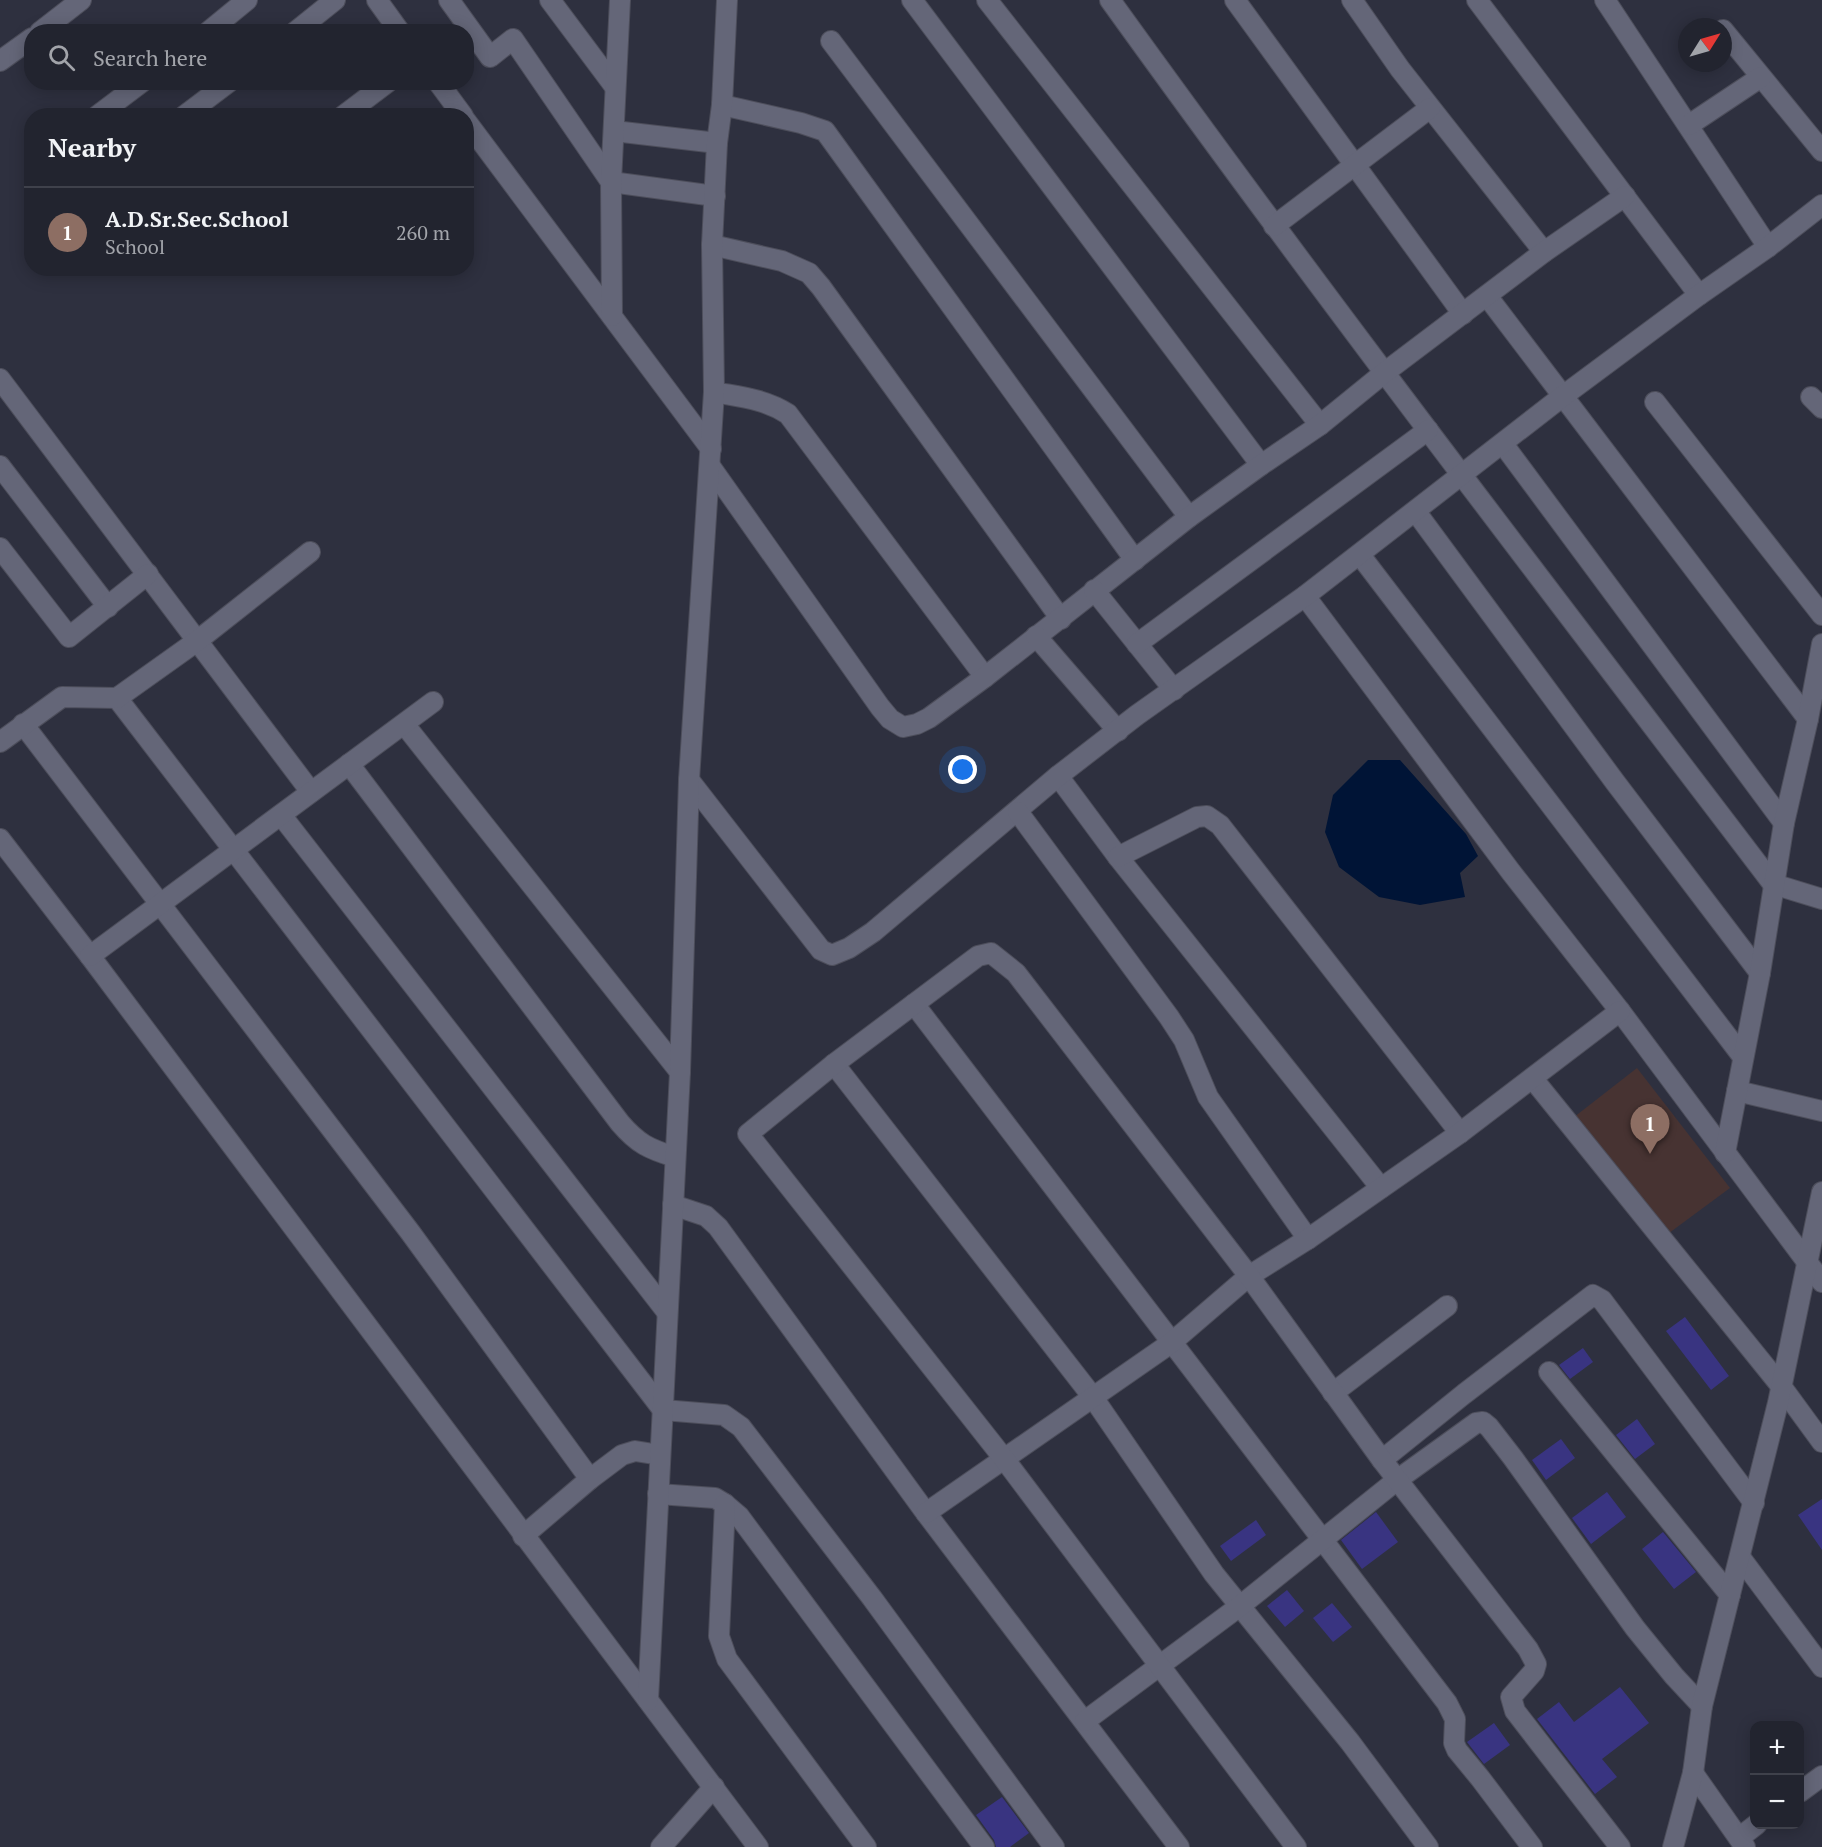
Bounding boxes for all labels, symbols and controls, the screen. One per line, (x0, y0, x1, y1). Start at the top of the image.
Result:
north arrow (1678, 18, 1732, 72)
search box (24, 24, 474, 90)
icon: search (45, 41, 78, 74)
text: Search here (93, 43, 207, 72)
text: Nearby (48, 130, 136, 164)
text: A.D.Sr.Sec.School (105, 204, 289, 233)
text: 1 (62, 219, 73, 246)
text: 260 m (396, 219, 450, 246)
text: School (105, 233, 165, 260)
your location (948, 755, 977, 784)
pin: 1 (1630, 1104, 1670, 1154)
map controls (1750, 1721, 1804, 1829)
button: + (1750, 1721, 1804, 1775)
button: − (1750, 1775, 1804, 1829)

